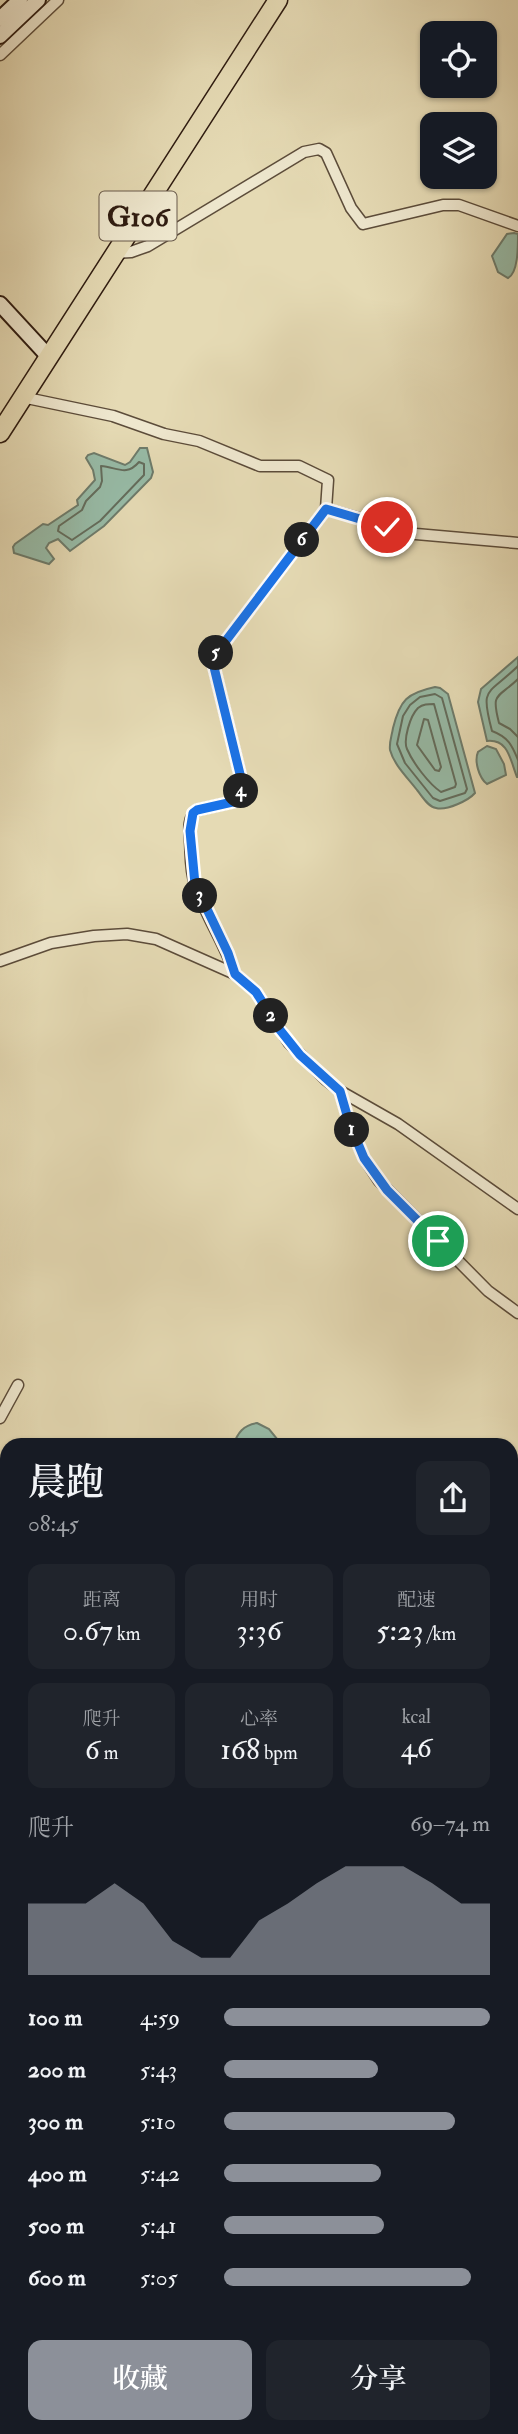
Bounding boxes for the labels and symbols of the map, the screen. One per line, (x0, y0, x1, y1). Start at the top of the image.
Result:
road number: G106 (100, 192, 176, 241)
pin (357, 497, 417, 557)
pin: 6 (284, 522, 320, 558)
pin: 5 (198, 636, 234, 670)
pin: 4 (224, 774, 258, 808)
pin: 3 (182, 878, 218, 914)
pin: 2 (254, 998, 288, 1034)
pin: 1 (334, 1112, 370, 1148)
pin (408, 1211, 468, 1271)

